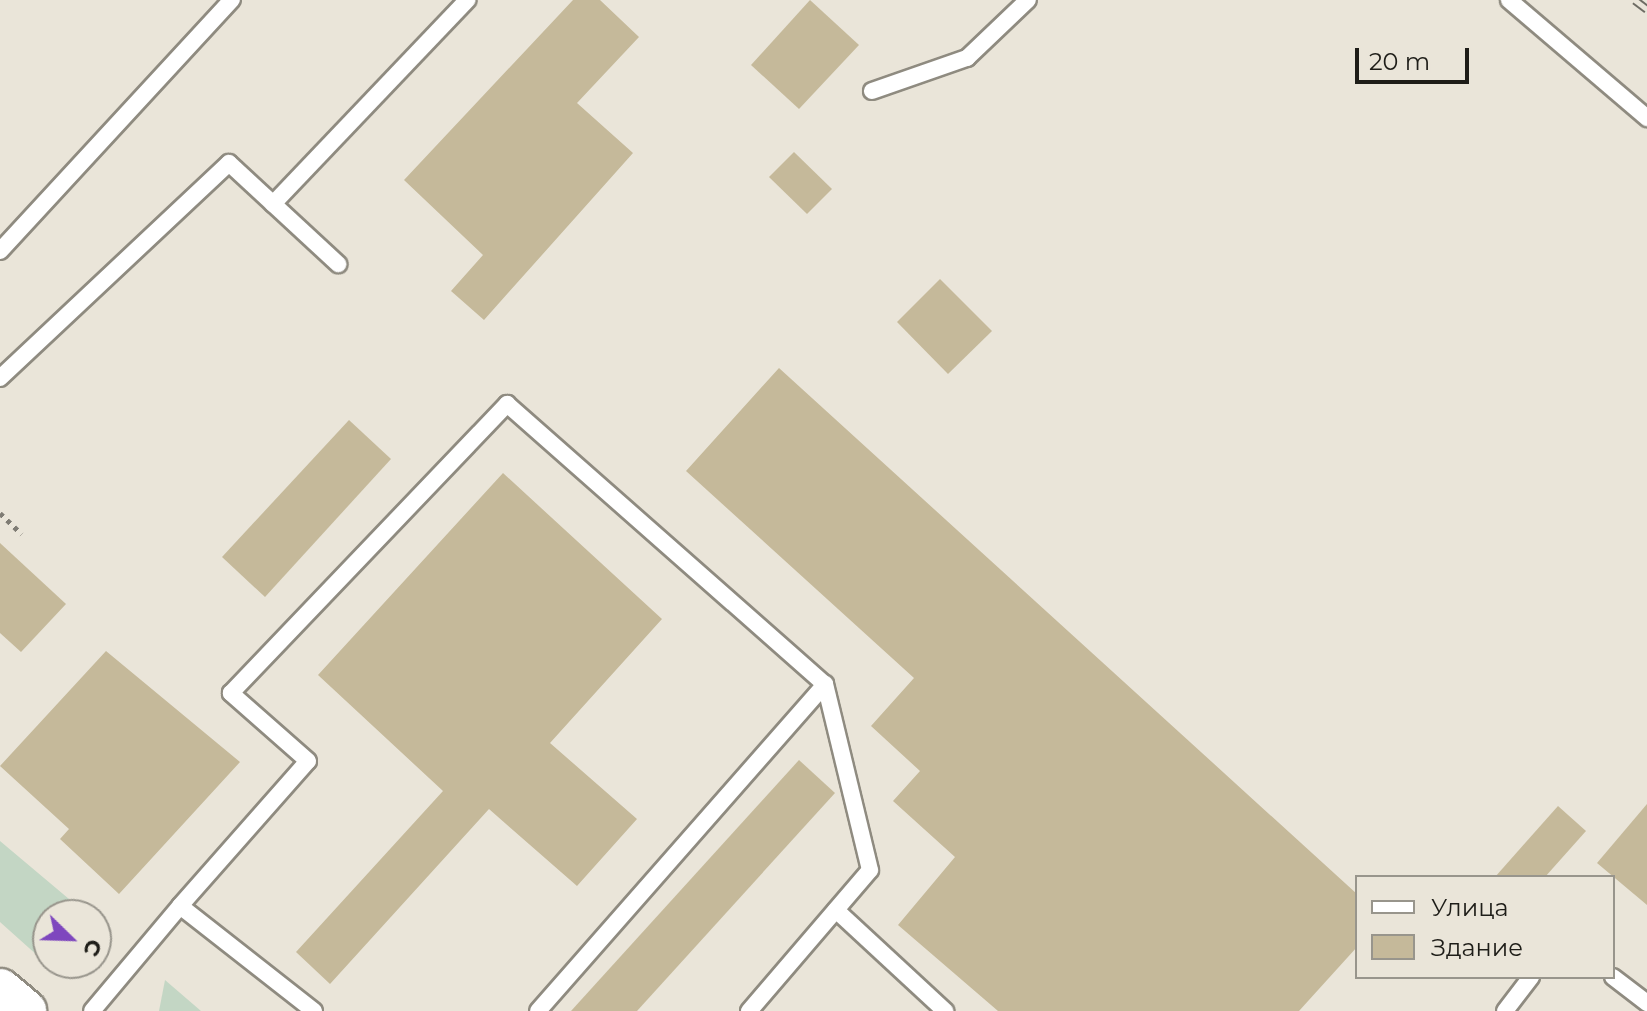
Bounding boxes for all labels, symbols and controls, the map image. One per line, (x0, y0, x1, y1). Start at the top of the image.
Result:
scale bar (1359, 32, 1473, 82)
text: 20 m (1369, 47, 1430, 76)
legend (1355, 875, 1615, 979)
text: Улица (1431, 893, 1509, 922)
north arrow (32, 899, 112, 979)
text: Здание (1431, 933, 1523, 962)
text: С (77, 935, 108, 960)

